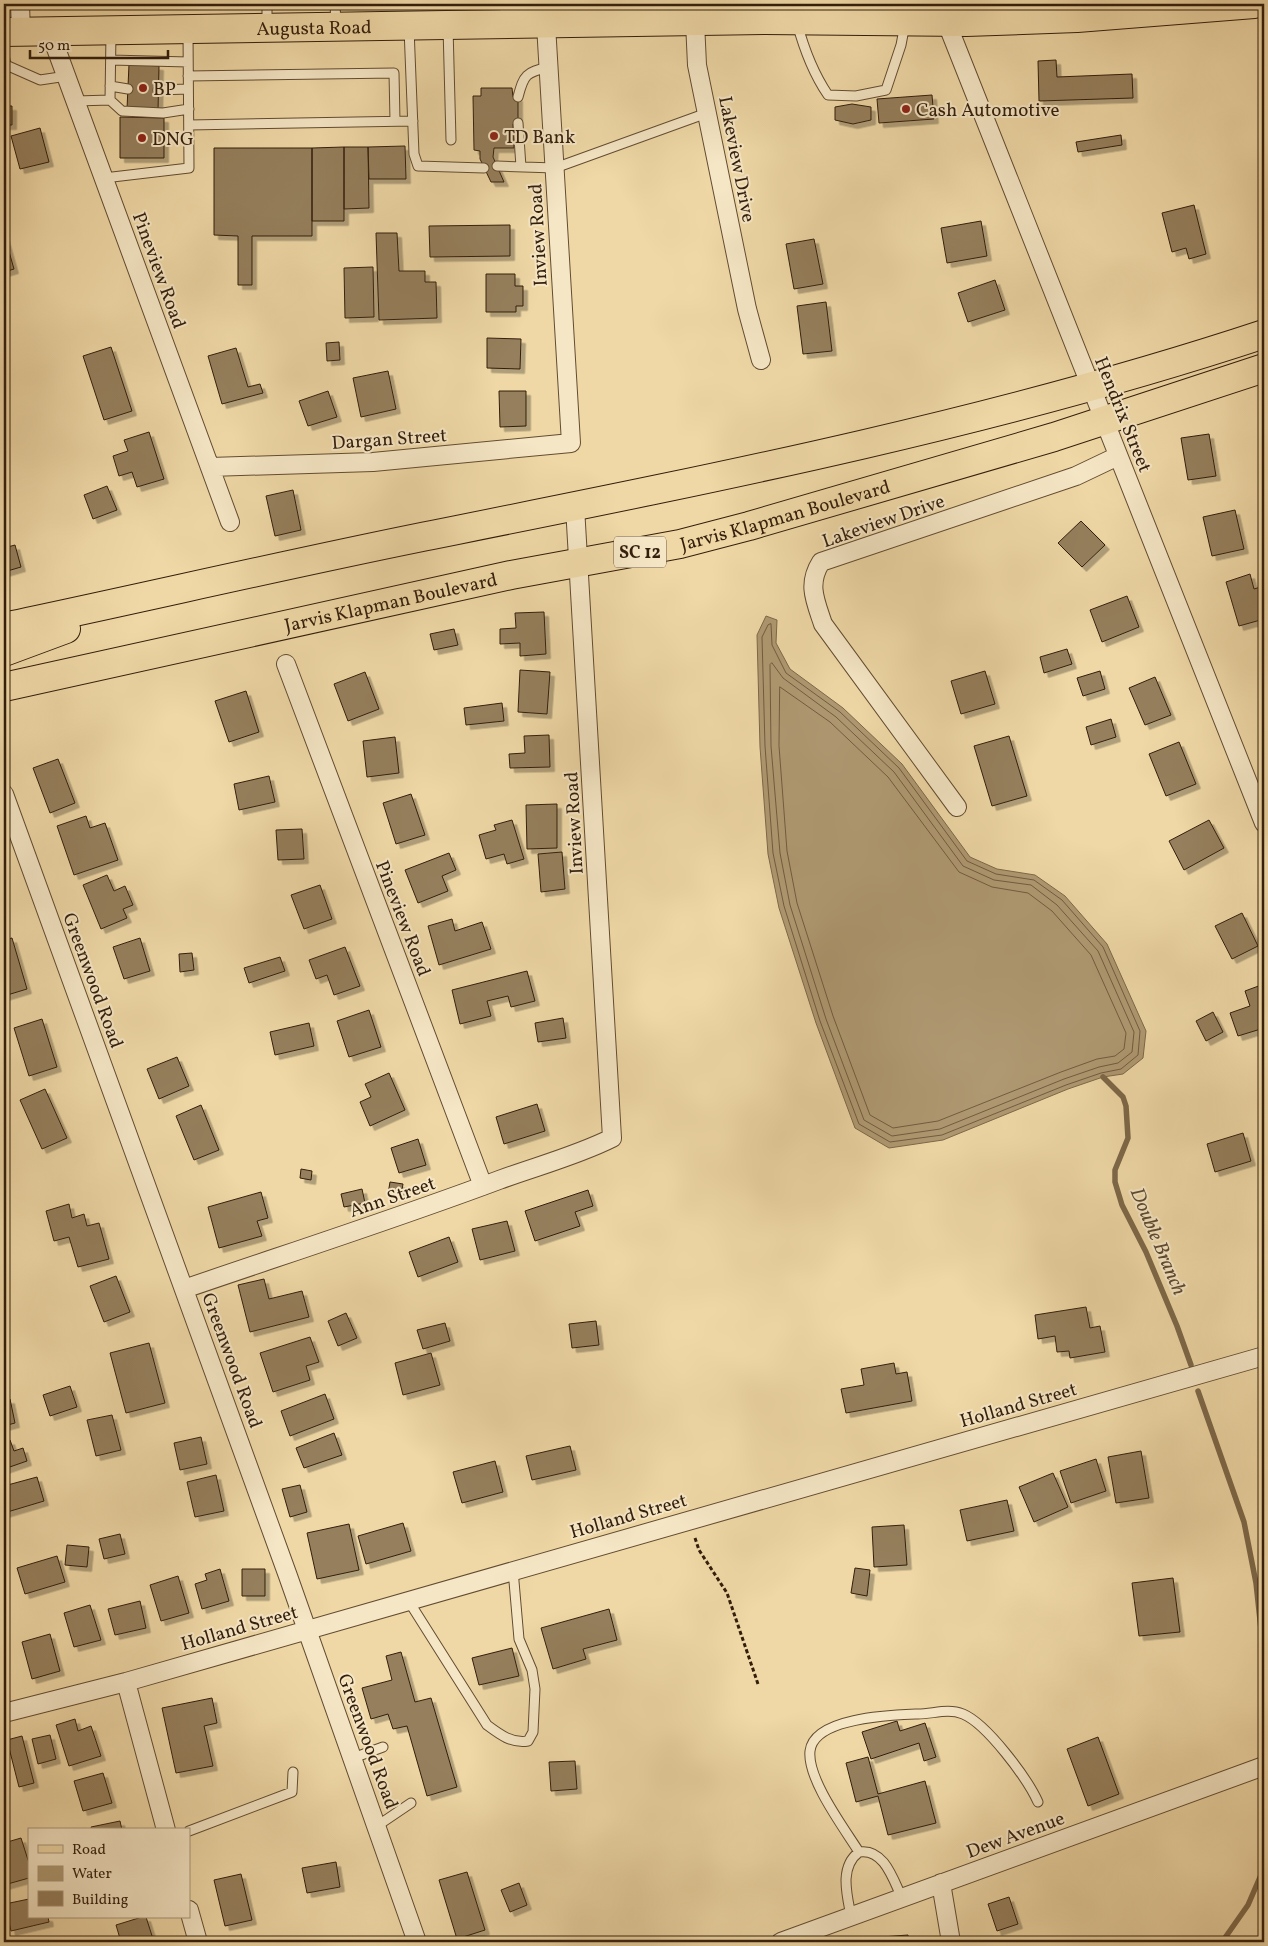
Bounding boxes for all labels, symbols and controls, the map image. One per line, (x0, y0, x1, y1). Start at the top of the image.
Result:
street label: Augusta Road (256, 15, 372, 43)
scale bar (30, 28, 168, 60)
text: 50 m (38, 36, 70, 57)
place label: BP (153, 77, 176, 103)
marker: BP (137, 82, 149, 94)
street label: Lakeview Drive (711, 94, 761, 225)
place label: Cash Automotive (916, 98, 1060, 124)
marker: Cash Automotive (900, 103, 912, 115)
place label: TD Bank (504, 125, 575, 151)
place label: DNG (152, 127, 194, 153)
marker: TD Bank (488, 130, 500, 142)
marker: DNG (136, 132, 148, 144)
street label: Inview Road (523, 183, 555, 287)
street label: Pineview Road (125, 209, 191, 333)
street label: Hendrix Street (1087, 353, 1157, 477)
street label: Dargan Street (331, 423, 448, 457)
street label: Jarvis Klapman Boulevard (678, 474, 894, 558)
street label: Lakeview Drive (819, 489, 948, 555)
road number: SC 12 (614, 536, 666, 568)
street label: Jarvis Klapman Boulevard (282, 567, 500, 640)
street label: Inview Road (559, 771, 591, 875)
street label: Pineview Road (368, 857, 436, 980)
street label: Greenwood Road (56, 909, 129, 1052)
street label: Ann Street (346, 1171, 440, 1225)
water label: Double Branch (1122, 1184, 1192, 1300)
street label: Greenwood Road (195, 1289, 268, 1432)
street label: Holland Street (957, 1377, 1080, 1435)
street label: Holland Street (567, 1488, 690, 1546)
street label: Holland Street (178, 1600, 301, 1658)
street label: Greenwood Road (331, 1670, 404, 1813)
street label: Dew Avenue (963, 1806, 1068, 1866)
legend (28, 1828, 190, 1918)
text: Road (72, 1840, 106, 1861)
text: Water (72, 1864, 112, 1885)
text: Building (72, 1890, 129, 1911)

